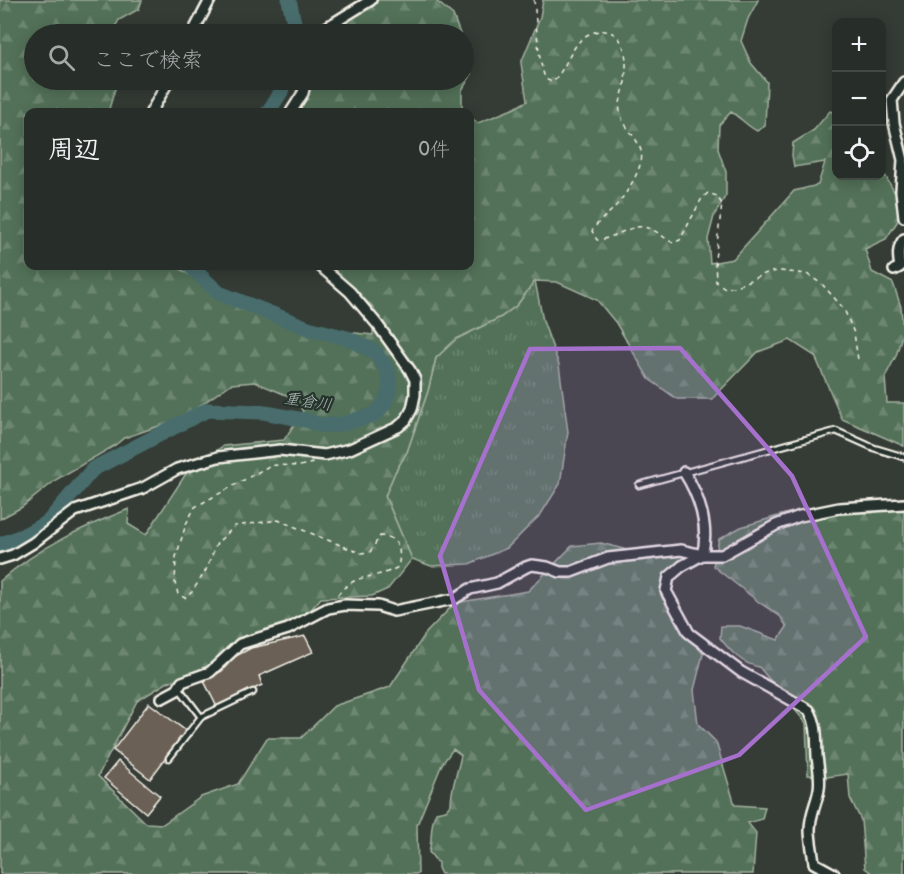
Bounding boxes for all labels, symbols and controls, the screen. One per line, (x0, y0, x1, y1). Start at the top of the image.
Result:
map controls (832, 18, 886, 180)
button: + (832, 18, 886, 72)
search box (24, 24, 474, 90)
icon: search (45, 41, 78, 74)
text: ここで検索 (93, 47, 203, 74)
button: − (832, 72, 886, 126)
button: locate (832, 126, 886, 180)
text: 周辺 (48, 135, 100, 166)
text: 0件 (418, 138, 450, 162)
water label: 重倉川 (283, 389, 333, 415)

